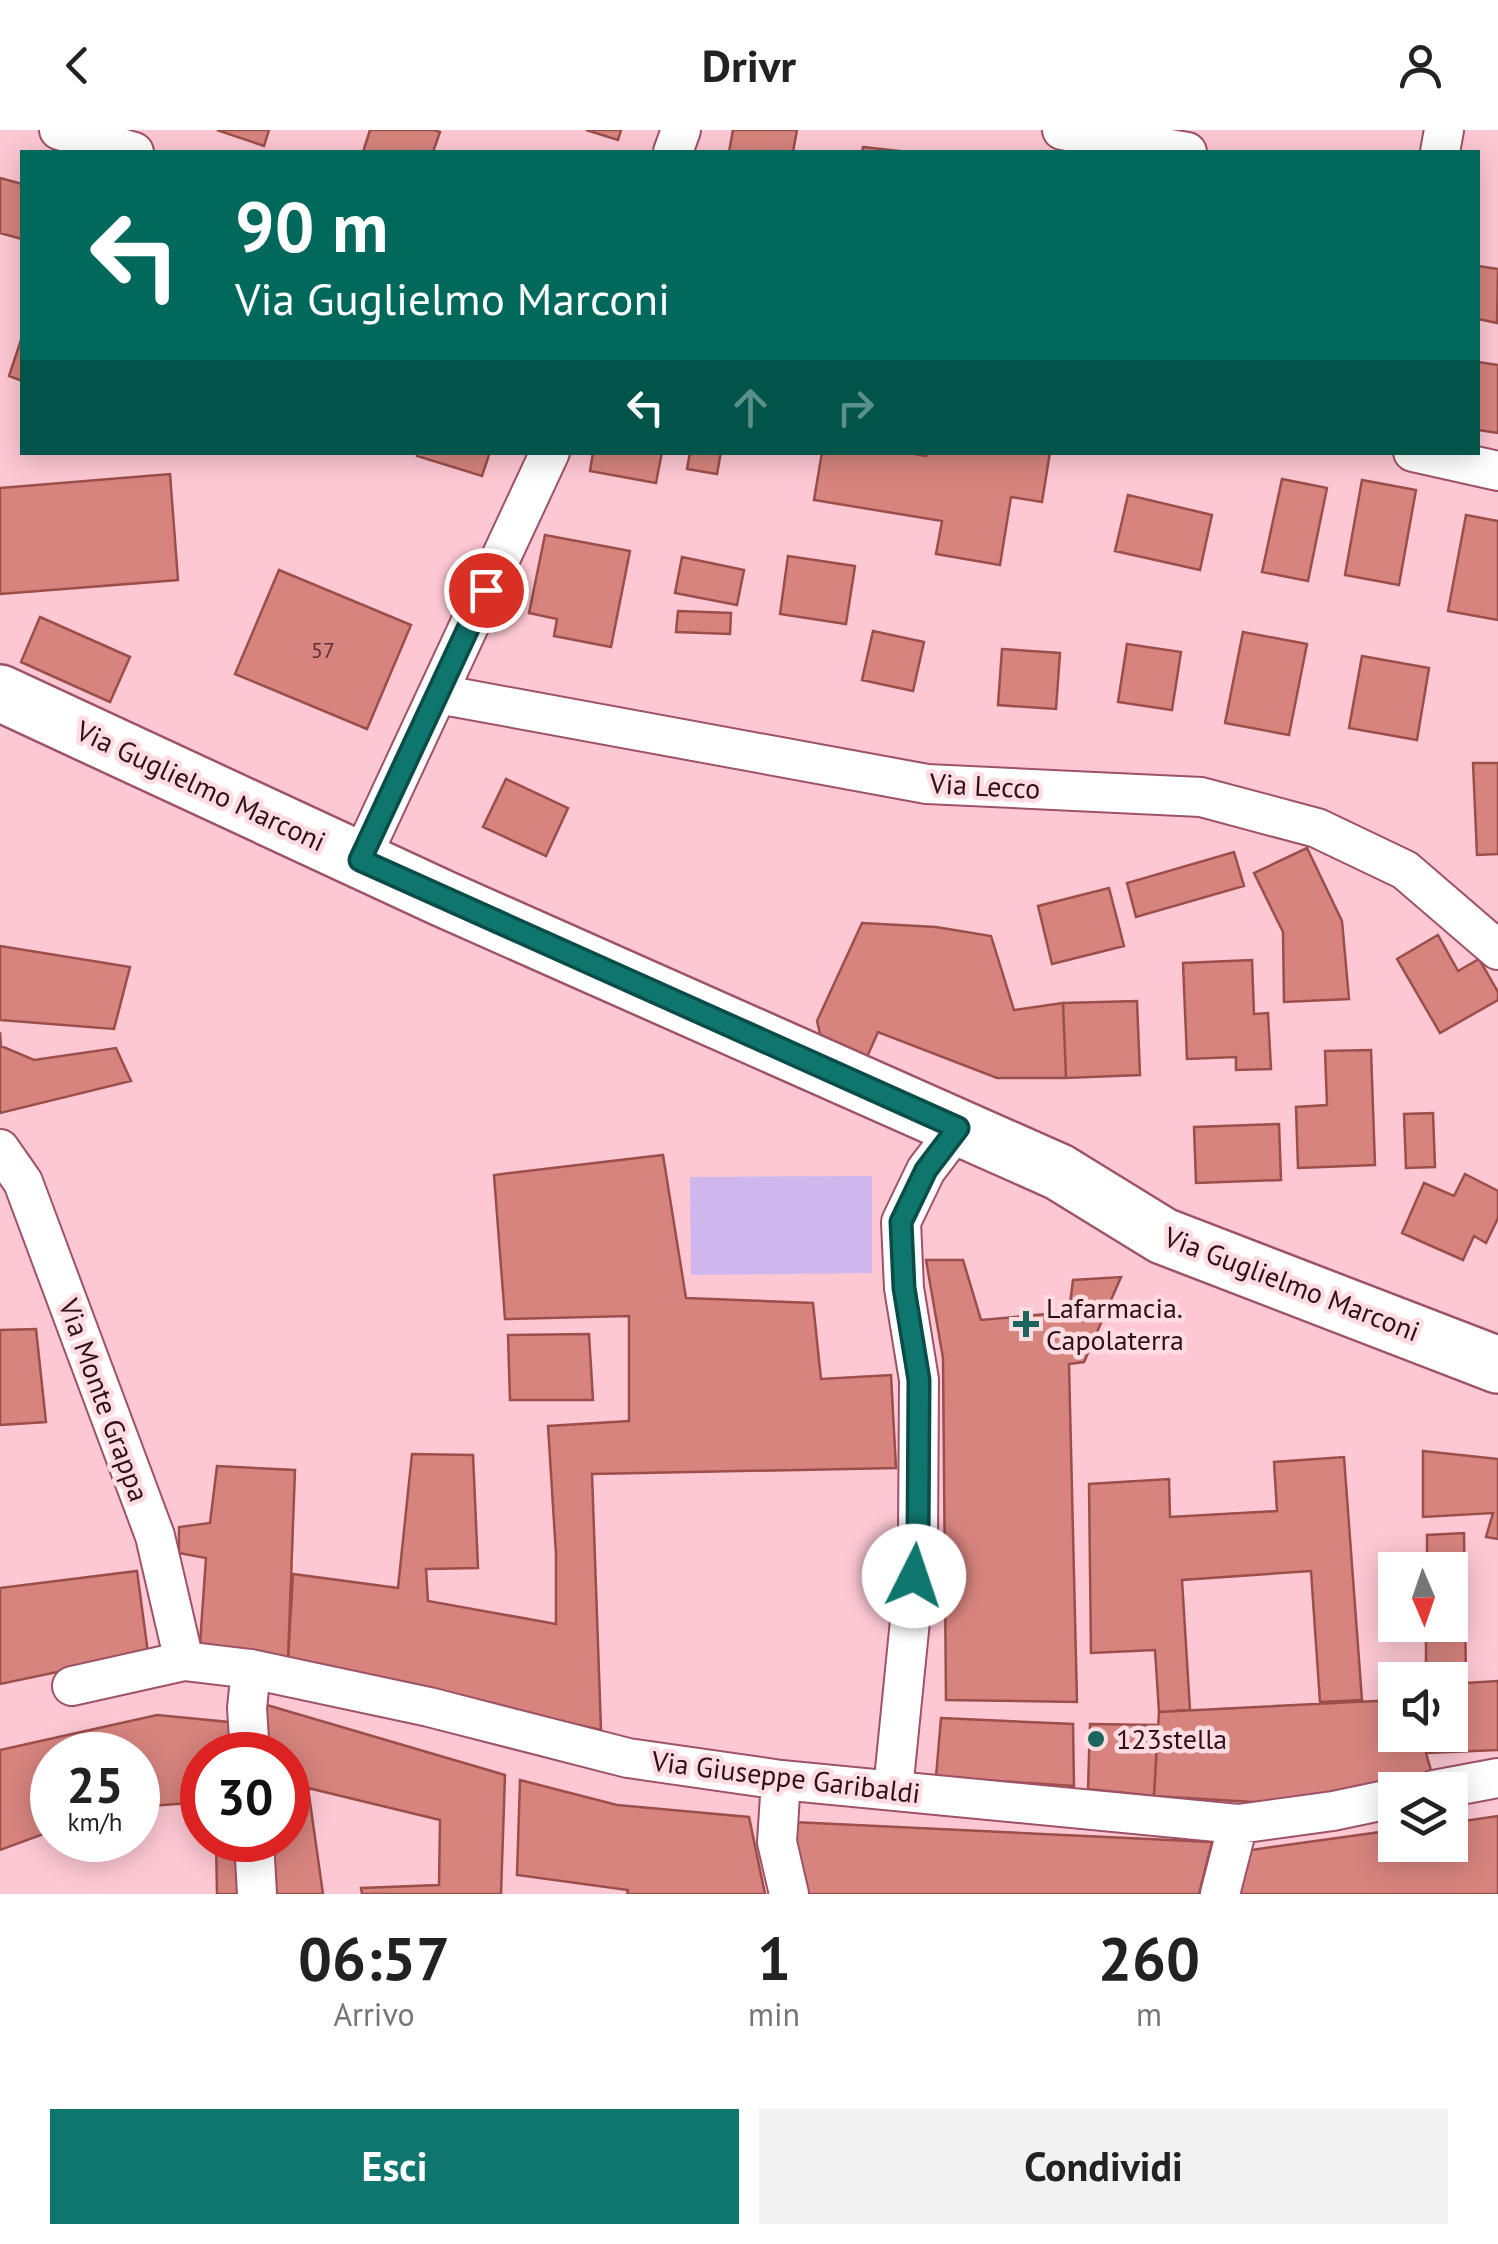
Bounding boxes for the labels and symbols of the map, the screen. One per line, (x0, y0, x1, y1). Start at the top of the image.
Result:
pin (444, 548, 529, 633)
house number: 57 (311, 636, 335, 664)
street label: Via Guglielmo Marconi (70, 711, 332, 860)
street label: Via Lecco (928, 764, 1041, 807)
street label: Via Guglielmo Marconi (1158, 1217, 1425, 1349)
place label: Lafarmacia. Capolaterra (1046, 1289, 1184, 1358)
street label: Via Monte Grappa (50, 1293, 158, 1506)
marker: Lafarmacia. Capolaterra (1015, 1313, 1037, 1335)
position arrow (862, 1524, 966, 1628)
north arrow (1378, 1552, 1468, 1642)
place label: 123stella (1116, 1720, 1227, 1757)
marker: 123stella (1085, 1728, 1107, 1750)
speed limit sign: 30 (180, 1732, 310, 1862)
street label: Via Giuseppe Garibaldi (649, 1742, 922, 1811)

